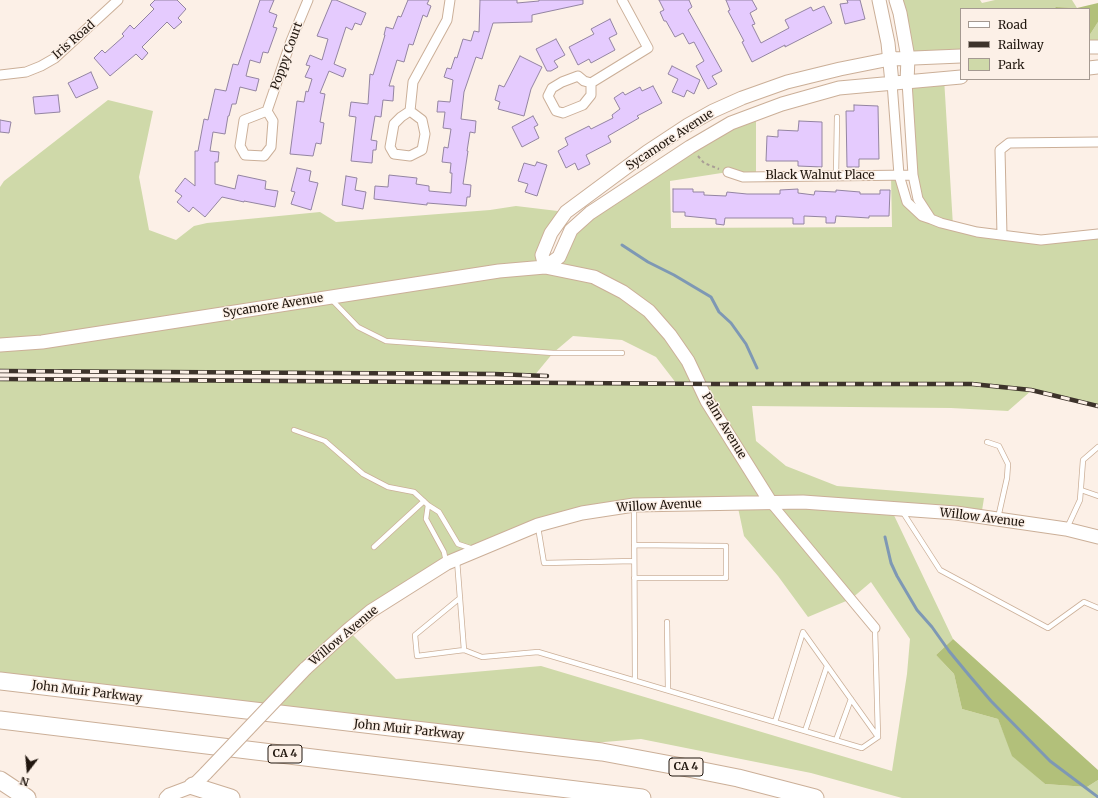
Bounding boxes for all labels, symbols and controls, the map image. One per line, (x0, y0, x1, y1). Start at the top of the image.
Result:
legend (960, 8, 1090, 80)
text: Road (998, 17, 1027, 32)
street label: Iris Road (50, 18, 98, 62)
street label: Poppy Court (268, 20, 306, 92)
text: Railway (998, 37, 1044, 52)
text: Park (998, 57, 1025, 72)
street label: Sycamore Avenue (624, 106, 716, 174)
street label: Black Walnut Place (766, 169, 874, 183)
street label: Sycamore Avenue (222, 291, 324, 321)
street label: Palm Avenue (699, 390, 749, 462)
street label: Willow Avenue (616, 497, 702, 515)
street label: Willow Avenue (939, 506, 1025, 530)
street label: Willow Avenue (307, 603, 381, 669)
street label: John Muir Parkway (31, 678, 143, 706)
street label: John Muir Parkway (353, 717, 465, 743)
road number: CA 4 (268, 745, 302, 763)
north arrow (8, 750, 48, 790)
road number: CA 4 (669, 758, 703, 776)
text: N (19, 774, 31, 789)

